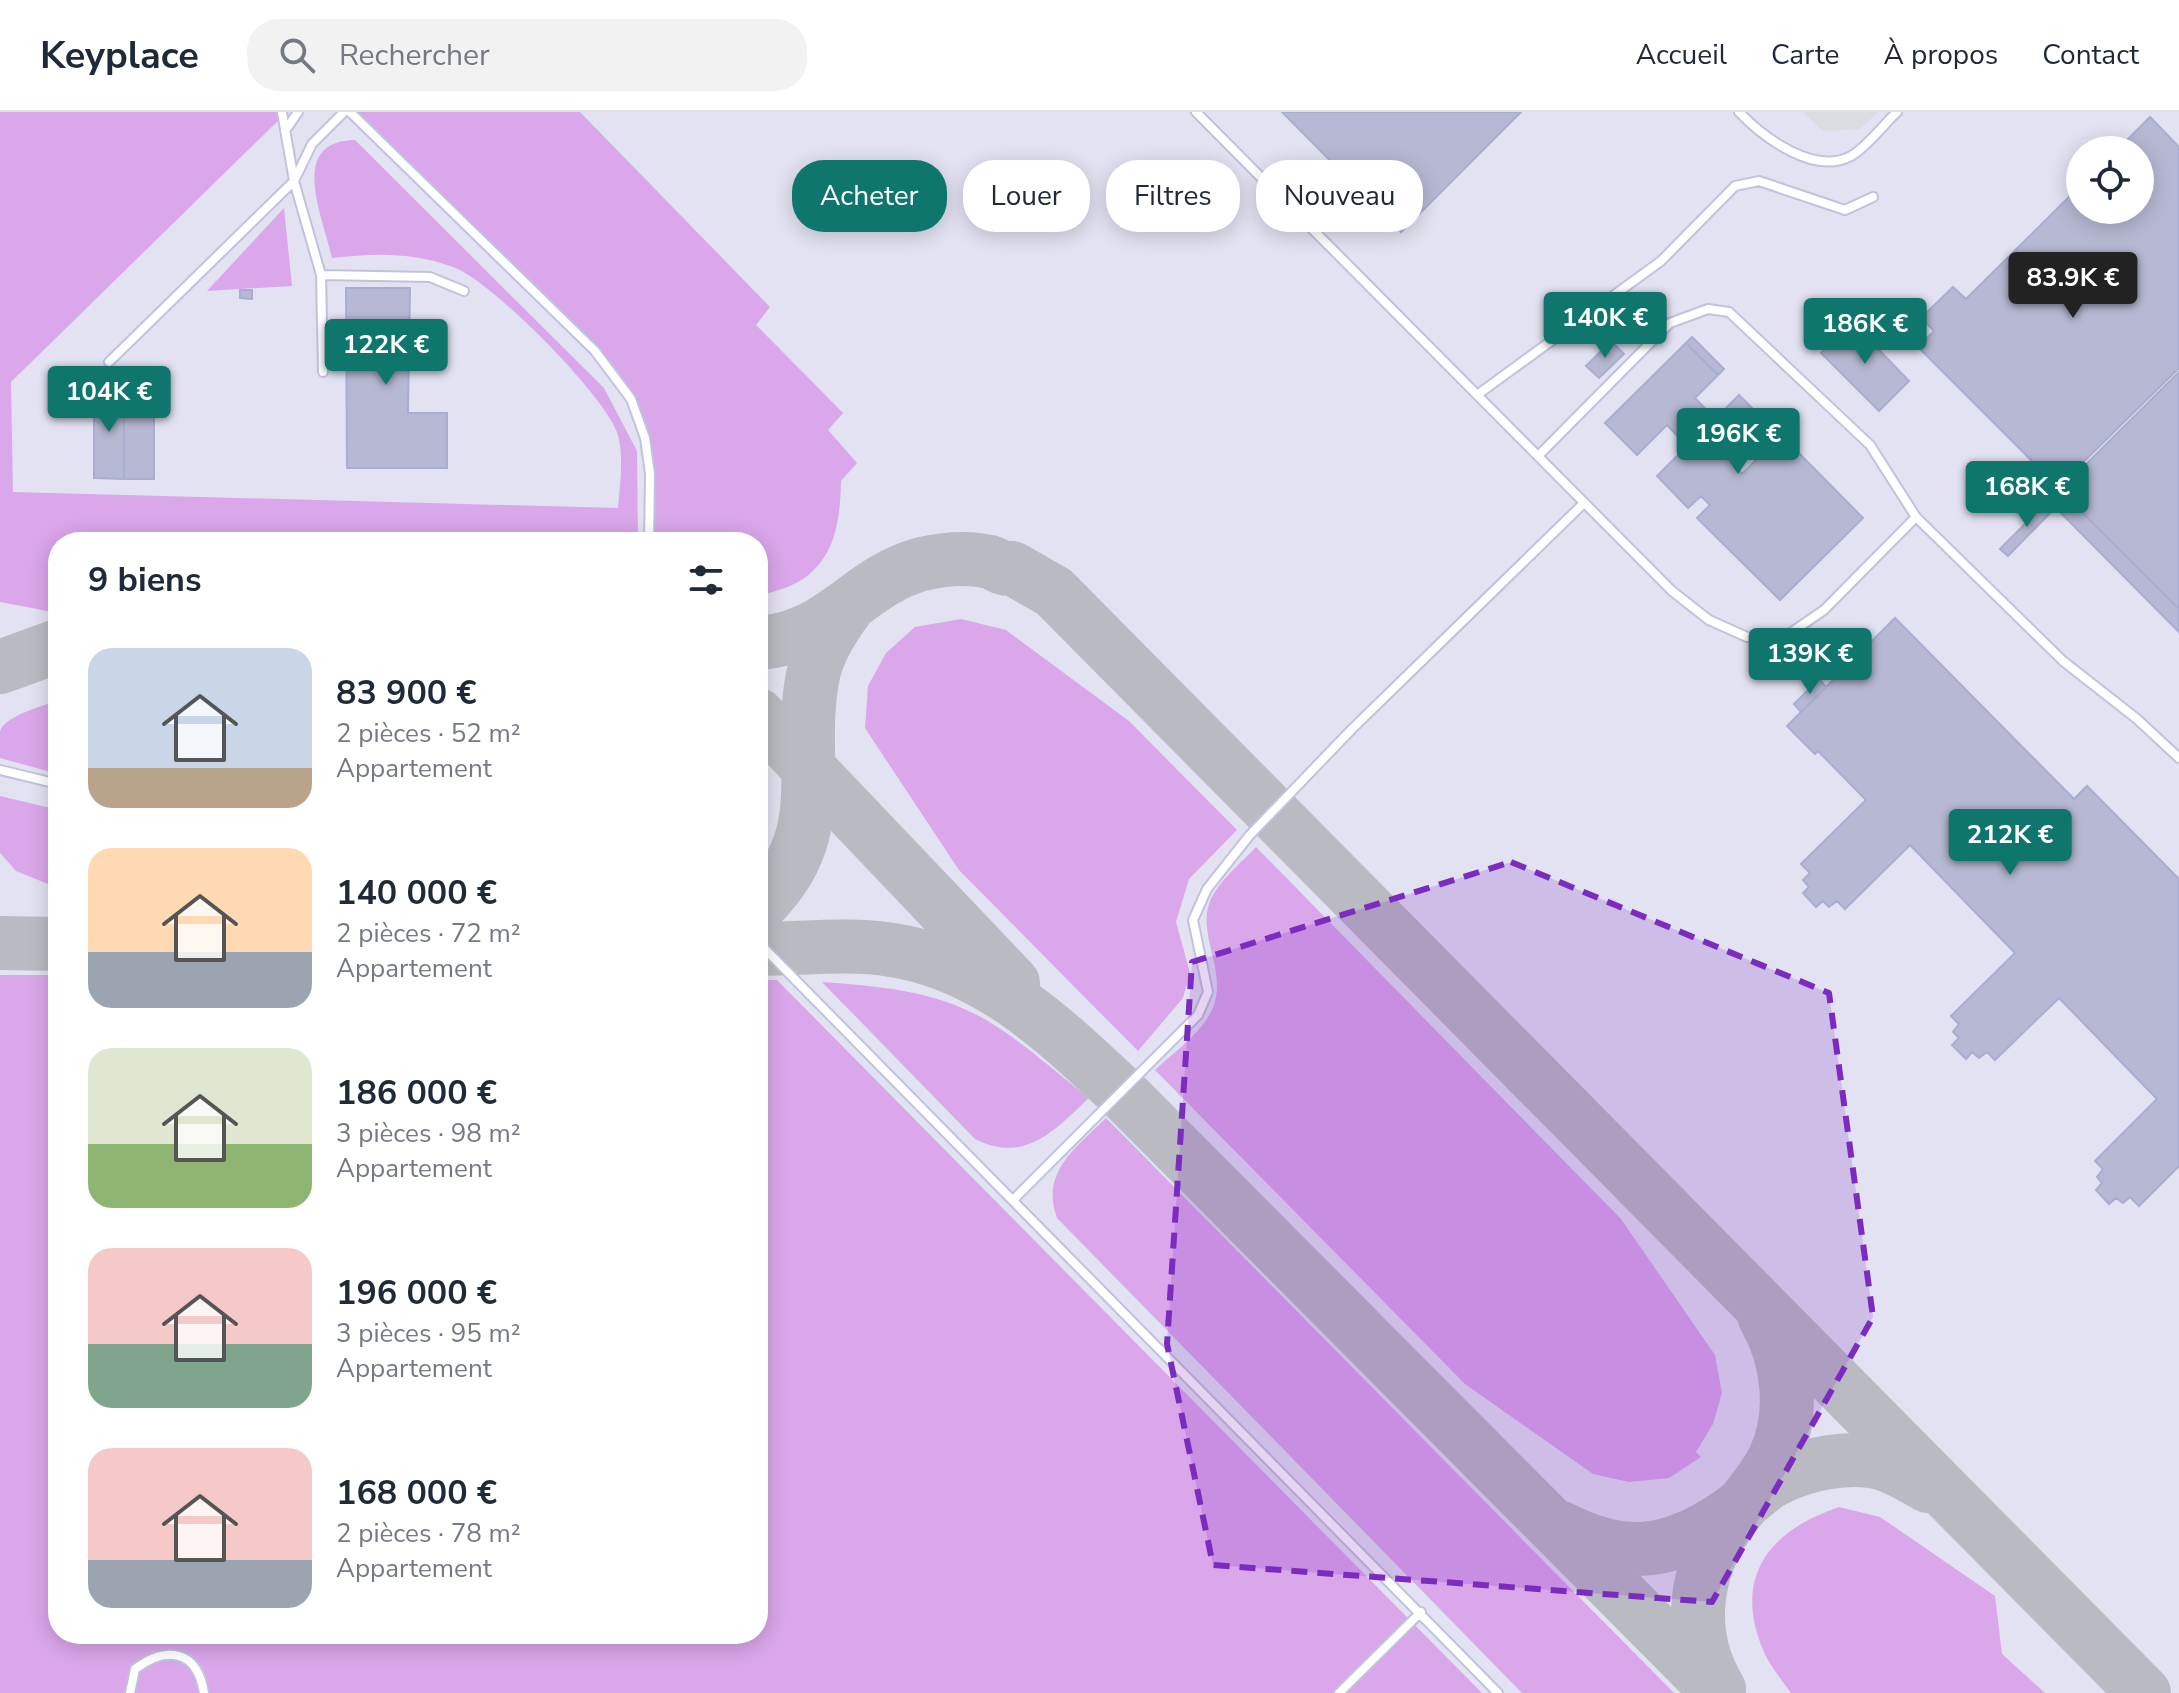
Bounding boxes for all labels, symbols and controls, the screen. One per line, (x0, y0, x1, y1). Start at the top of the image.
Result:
search box (247, 19, 807, 91)
text: Keyplace (40, 30, 199, 81)
icon: search (275, 33, 319, 77)
text: Rechercher (339, 35, 490, 76)
text: Accueil (1636, 36, 1727, 74)
text: Carte (1771, 36, 1840, 74)
text: À propos (1884, 36, 1998, 74)
text: Contact (2042, 36, 2139, 74)
map controls (2066, 136, 2154, 224)
button: locate (2066, 136, 2154, 224)
chip: Acheter (792, 160, 947, 232)
chip: Louer (963, 160, 1090, 232)
chip: Filtres (1106, 160, 1240, 232)
chip: Nouveau (1256, 160, 1423, 232)
pin: 83.9K € (1999, 252, 2147, 320)
text: 83.9K € (2026, 260, 2120, 295)
pin: 140K € (1540, 292, 1670, 360)
pin: 186K € (1800, 298, 1930, 366)
text: 140K € (1562, 300, 1648, 335)
text: 186K € (1822, 306, 1908, 341)
pin: 122K € (321, 319, 451, 387)
text: 122K € (343, 327, 429, 362)
pin: 104K € (44, 366, 174, 434)
text: 104K € (66, 374, 152, 409)
pin: 196K € (1673, 408, 1803, 476)
text: 196K € (1695, 416, 1781, 451)
pin: 168K € (1962, 461, 2092, 529)
text: 168K € (1984, 469, 2070, 504)
text: 9 biens (88, 557, 202, 603)
icon: filters (684, 558, 728, 602)
pin: 139K € (1745, 628, 1875, 696)
text: 139K € (1767, 636, 1853, 671)
text: 83 900 € (336, 670, 477, 716)
icon: home (152, 680, 248, 776)
text: 2 pièces · 52 m² (336, 716, 521, 751)
text: Appartement (336, 751, 492, 786)
pin: 212K € (1945, 809, 2075, 877)
text: 212K € (1967, 817, 2053, 852)
text: 140 000 € (336, 870, 497, 916)
icon: home (152, 880, 248, 976)
text: 2 pièces · 72 m² (336, 916, 521, 951)
text: Appartement (336, 951, 492, 986)
text: 186 000 € (336, 1070, 497, 1116)
icon: home (152, 1080, 248, 1176)
text: 3 pièces · 98 m² (336, 1116, 521, 1151)
text: Appartement (336, 1151, 492, 1186)
text: 196 000 € (336, 1270, 497, 1316)
icon: home (152, 1280, 248, 1376)
text: 3 pièces · 95 m² (336, 1316, 521, 1351)
text: Appartement (336, 1351, 492, 1386)
text: 168 000 € (336, 1470, 497, 1516)
icon: home (152, 1480, 248, 1576)
text: 2 pièces · 78 m² (336, 1516, 521, 1551)
text: Appartement (336, 1551, 492, 1586)

